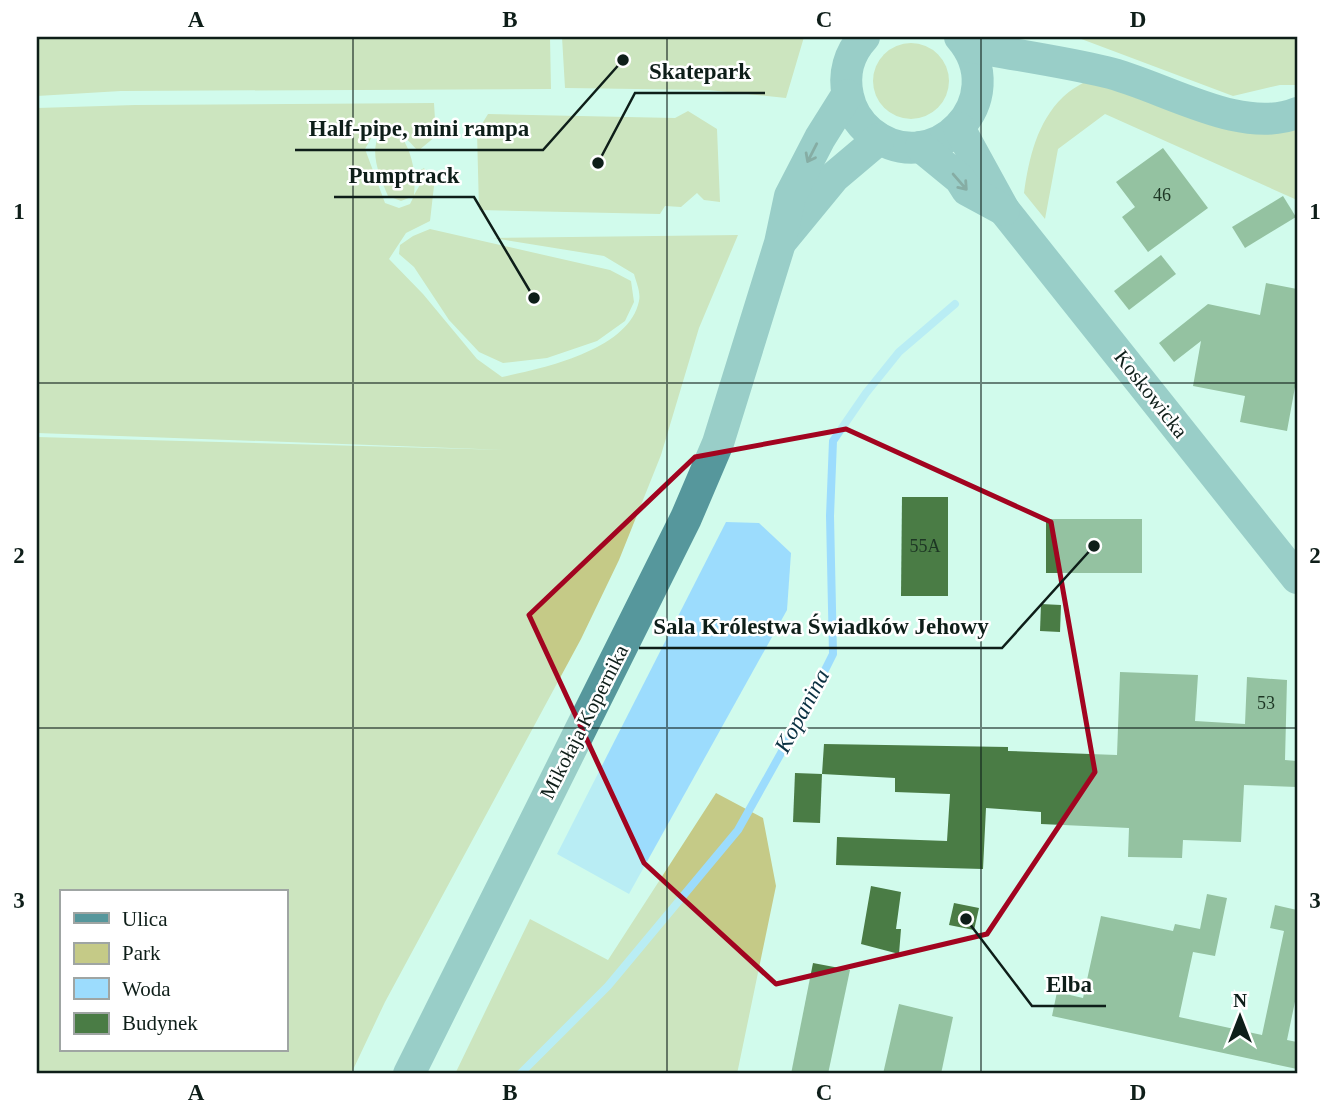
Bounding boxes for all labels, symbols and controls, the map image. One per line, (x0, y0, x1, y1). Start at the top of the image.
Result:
text: A (188, 7, 205, 32)
text: B (502, 7, 518, 32)
text: C (816, 7, 832, 32)
text: D (1130, 7, 1146, 32)
callout: Skatepark (635, 49, 765, 93)
text: Skatepark (649, 59, 751, 84)
callout: Half-pipe, mini rampa (295, 106, 543, 150)
text: Half-pipe, mini rampa (309, 116, 530, 141)
one-way arrow (805, 142, 818, 163)
callout: Pumptrack (334, 153, 474, 197)
text: Pumptrack (348, 163, 460, 188)
one-way arrow (952, 173, 968, 191)
house number: 46 (1153, 185, 1171, 205)
text: 1 (13, 199, 25, 224)
text: 1 (1309, 199, 1321, 224)
street label: Koskowicka (1109, 345, 1193, 443)
house number: 55A (910, 536, 941, 556)
text: 2 (13, 543, 25, 568)
text: 2 (1309, 543, 1321, 568)
callout: Sala Królestwa Świadków Jehowy (639, 604, 1002, 648)
text: Sala Królestwa Świadków Jehowy (653, 613, 989, 639)
street label: Mikołaja Kopernika (535, 640, 634, 803)
water label: Kopanina (769, 665, 834, 758)
house number: 53 (1257, 693, 1275, 713)
text: 3 (13, 888, 25, 913)
text: 3 (1309, 888, 1321, 913)
legend (60, 890, 287, 1052)
text: Ulica (122, 907, 168, 931)
text: Park (122, 941, 161, 965)
callout: Elba (1032, 962, 1106, 1006)
text: Elba (1046, 972, 1093, 997)
text: Woda (122, 977, 171, 1001)
north arrow (1204, 982, 1274, 1052)
text: N (1233, 990, 1247, 1011)
text: Budynek (122, 1011, 198, 1035)
text: A (188, 1080, 205, 1105)
text: B (502, 1080, 518, 1105)
text: C (816, 1080, 832, 1105)
text: D (1130, 1080, 1146, 1105)

